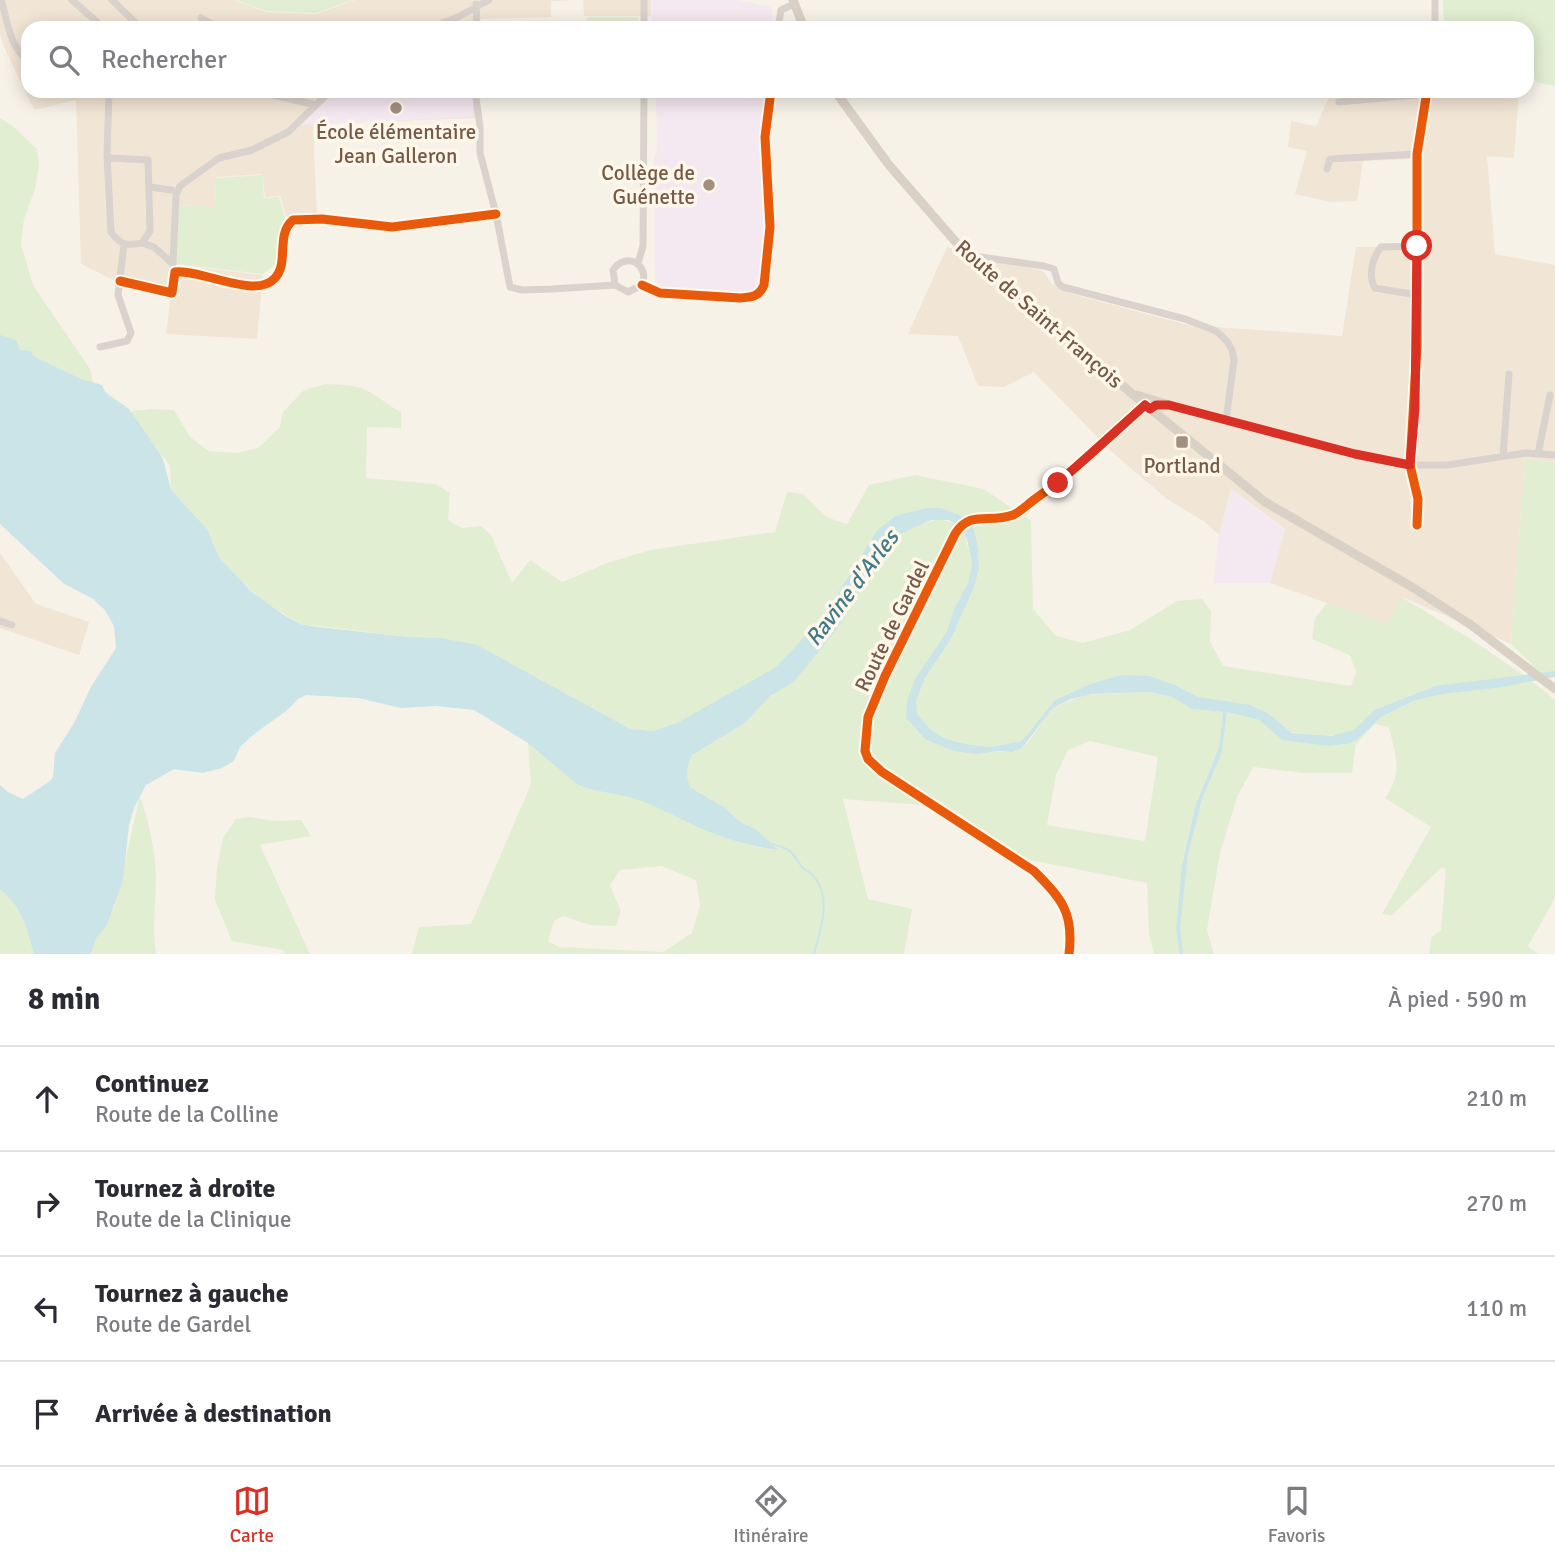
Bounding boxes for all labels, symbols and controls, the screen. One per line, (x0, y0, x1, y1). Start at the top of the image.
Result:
search box (21, 21, 1534, 98)
icon: search (45, 41, 83, 79)
text: Rechercher (101, 44, 227, 76)
marker: École élémentaire Jean Galleron (388, 100, 404, 116)
place label: École élémentaire Jean Galleron (316, 119, 476, 169)
place label: Collège de Guénette (601, 160, 695, 210)
marker: Collège de Guénette (701, 177, 717, 193)
route start (1401, 230, 1432, 261)
street label: Route de Saint-François (950, 234, 1128, 394)
marker: Portland (1174, 434, 1190, 450)
place label: Portland (1143, 453, 1221, 479)
route end (1042, 467, 1073, 498)
water label: Ravine d'Arles (799, 523, 906, 652)
street label: Route de Gardel (849, 556, 935, 696)
text: 8 min (28, 981, 100, 1018)
text: À pied · 590 m (1388, 985, 1527, 1014)
text: Continuez (95, 1068, 209, 1100)
icon: ahead (28, 1080, 66, 1118)
text: 210 m (1466, 1084, 1527, 1113)
text: Route de la Colline (95, 1100, 279, 1129)
text: Tournez à droite (95, 1173, 275, 1205)
icon: right (28, 1185, 66, 1223)
text: 270 m (1466, 1189, 1527, 1218)
text: Route de la Clinique (95, 1205, 291, 1234)
text: Tournez à gauche (95, 1278, 289, 1310)
icon: left (28, 1290, 66, 1328)
text: 110 m (1466, 1294, 1527, 1323)
text: Route de Gardel (95, 1310, 251, 1339)
icon: arrive (28, 1395, 66, 1433)
text: Arrivée à destination (95, 1398, 332, 1430)
tab: Carte (230, 1482, 274, 1548)
tab: Itinéraire (733, 1482, 808, 1548)
tab: Favoris (1268, 1482, 1325, 1548)

